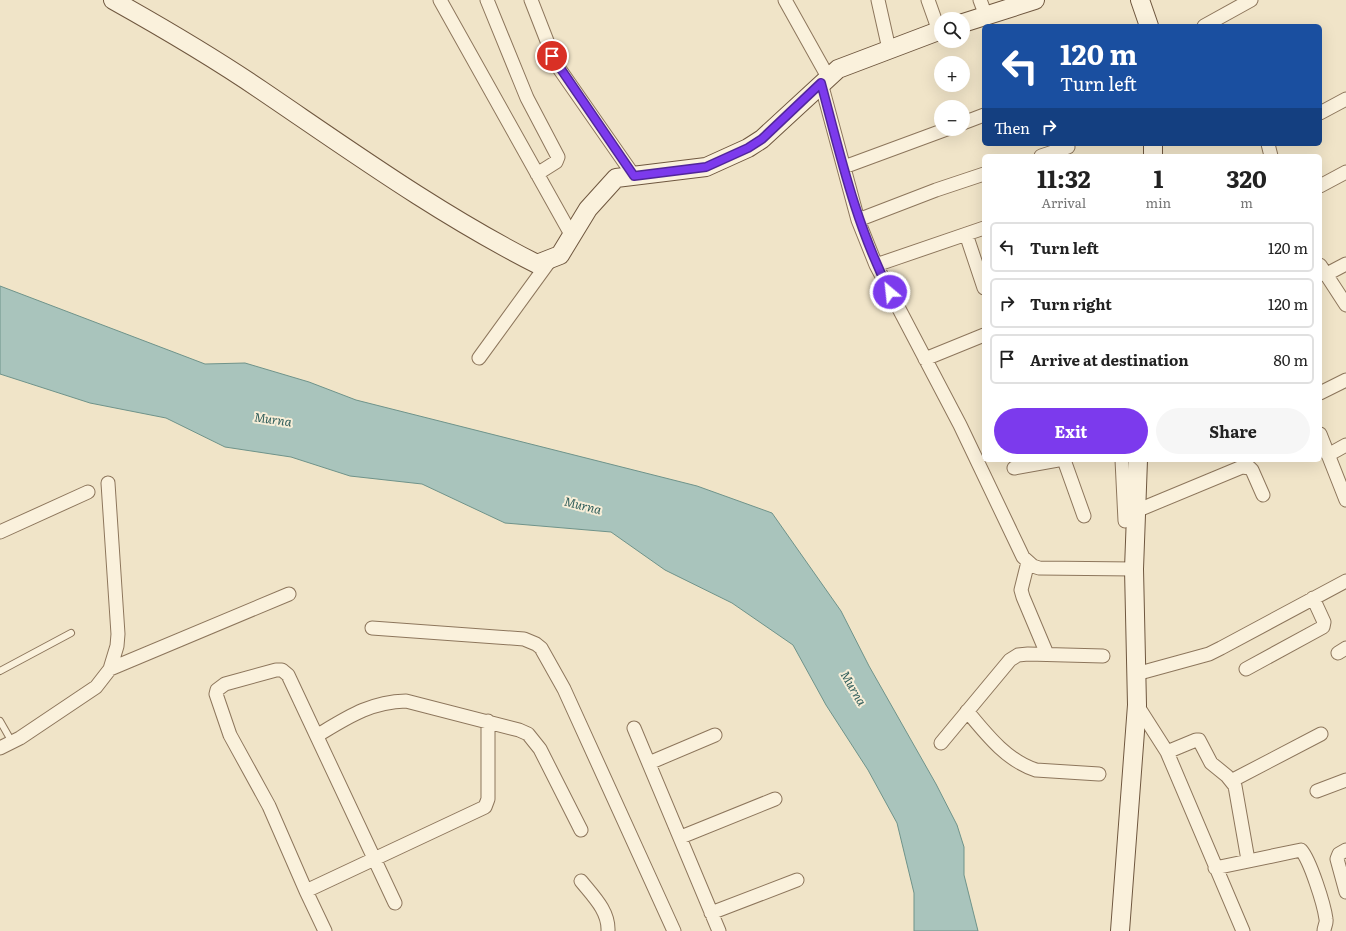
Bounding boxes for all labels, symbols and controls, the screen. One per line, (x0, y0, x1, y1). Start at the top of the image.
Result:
map controls (934, 12, 970, 136)
button: search (934, 12, 970, 48)
text: 120 m (1060, 32, 1137, 74)
pin (535, 39, 569, 73)
icon: left (994, 40, 1046, 92)
icon: arrive (541, 45, 563, 67)
button: + (934, 56, 970, 92)
text: Turn left (1060, 70, 1137, 97)
button: − (934, 100, 970, 136)
text: Then (994, 116, 1030, 139)
icon: right (1038, 116, 1060, 138)
text: 11:32 (1037, 160, 1091, 195)
text: 1 (1153, 160, 1163, 195)
text: 320 (1226, 160, 1267, 195)
text: Arrival (1042, 193, 1086, 212)
text: min (1146, 193, 1171, 212)
text: m (1240, 193, 1253, 212)
icon: left (996, 236, 1018, 258)
text: Turn left (1030, 236, 1099, 259)
text: 120 m (1268, 236, 1308, 259)
position arrow (869, 271, 911, 313)
icon: right (996, 292, 1018, 314)
text: Turn right (1030, 292, 1112, 315)
text: 120 m (1268, 292, 1308, 315)
icon: arrive (996, 348, 1018, 370)
text: Arrive at destination (1030, 348, 1189, 371)
text: 80 m (1274, 348, 1308, 371)
water label: Murna (253, 407, 293, 431)
button: Exit (994, 408, 1148, 454)
button: Share (1156, 408, 1310, 454)
water label: Murna (563, 492, 604, 518)
water label: Murna (837, 667, 871, 709)

